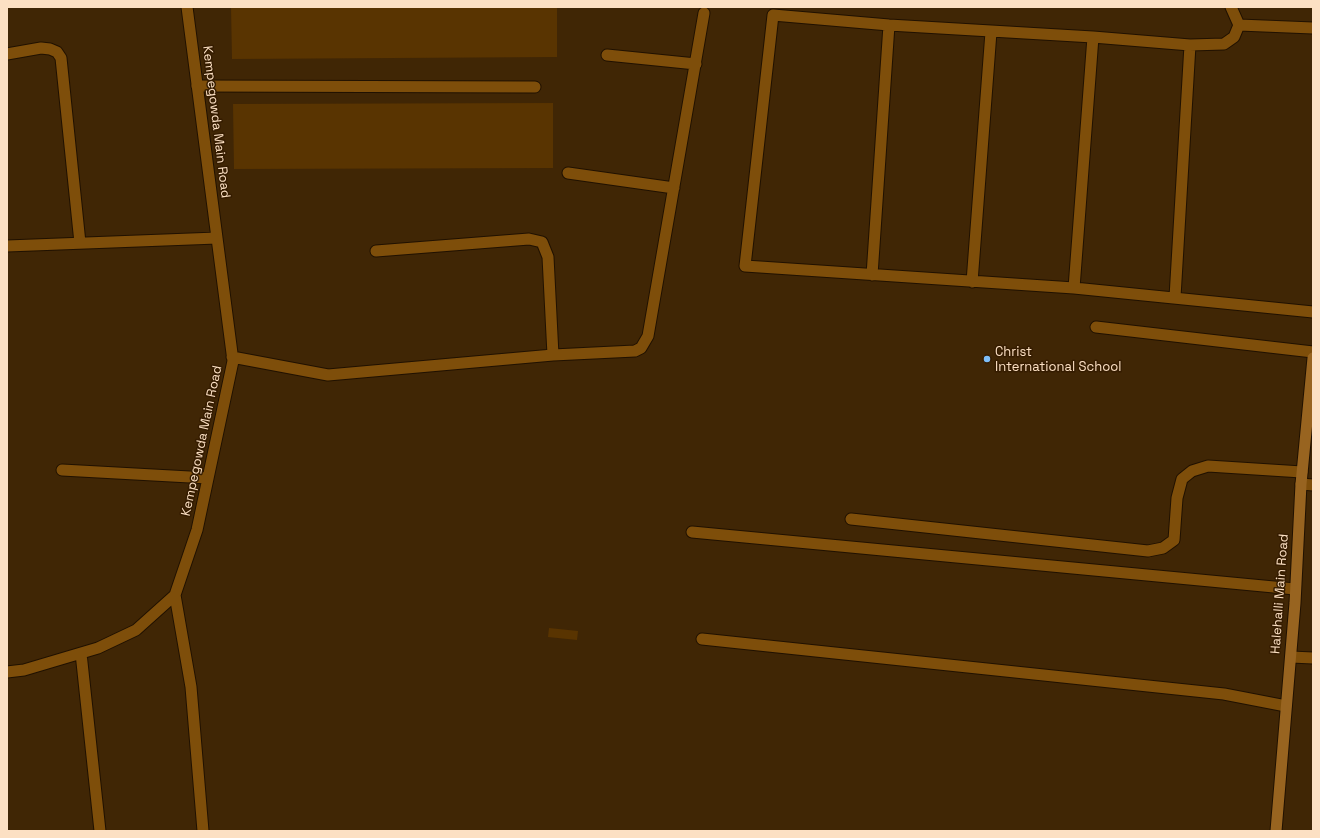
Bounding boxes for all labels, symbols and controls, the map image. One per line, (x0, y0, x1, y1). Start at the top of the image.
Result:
street label: Kempegowda Main Road (199, 45, 233, 199)
place label: Christ International School (995, 344, 1121, 375)
marker: Christ International School (982, 354, 992, 364)
street label: Kempegowda Main Road (178, 364, 226, 518)
street label: Halehalli Main Road (1268, 533, 1292, 655)

